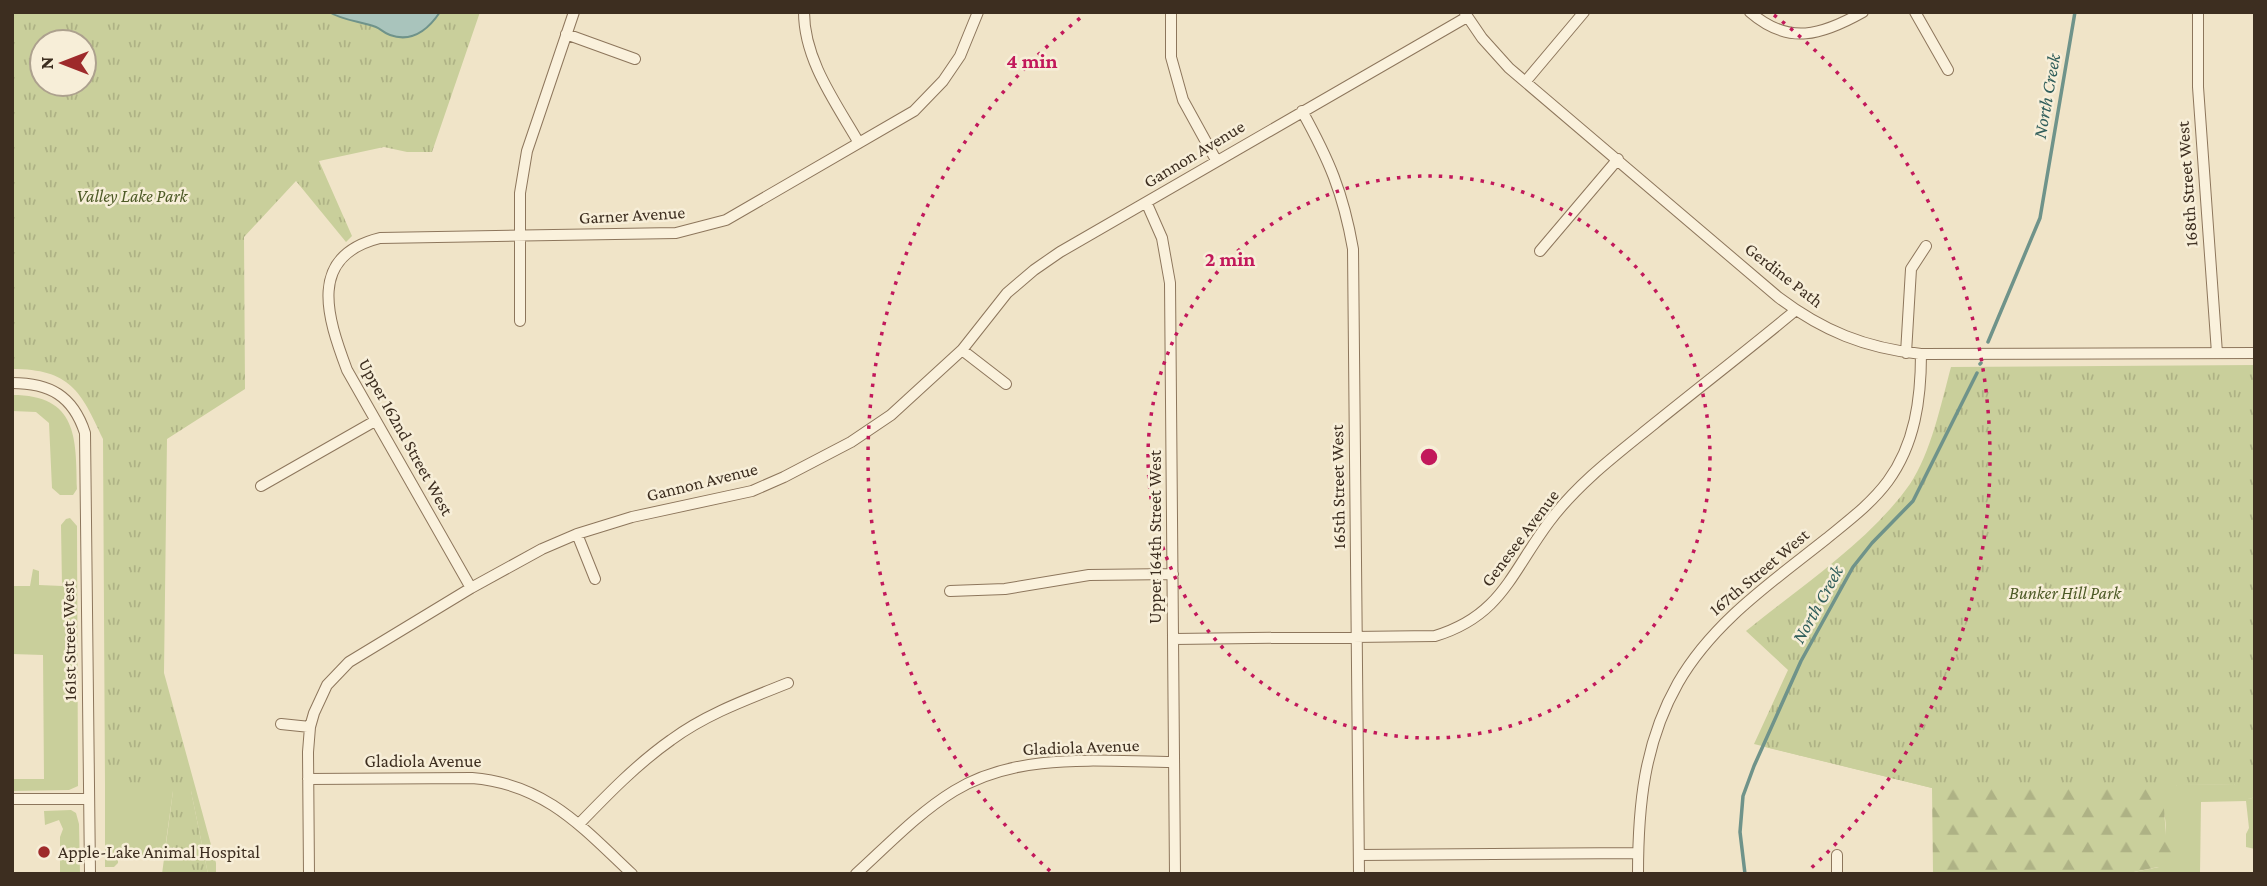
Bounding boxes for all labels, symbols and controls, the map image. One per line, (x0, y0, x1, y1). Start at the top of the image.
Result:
north arrow (28, 28, 98, 98)
text: 4 min (1006, 49, 1058, 73)
water label: North Creek (2029, 51, 2064, 140)
text: N (36, 56, 57, 69)
street label: Gannon Avenue (1140, 116, 1248, 192)
street label: 168th Street West (2173, 119, 2201, 248)
park label: Valley Lake Park (77, 186, 189, 206)
street label: Garner Avenue (578, 202, 686, 228)
street label: Gerdine Path (1741, 238, 1827, 312)
text: 2 min (1205, 247, 1255, 271)
street label: Upper 162nd Street West (355, 355, 458, 520)
street label: 165th Street West (1327, 424, 1349, 549)
centre of rings (1417, 445, 1441, 469)
street label: Upper 164th Street West (1145, 449, 1165, 624)
street label: Gannon Avenue (644, 458, 760, 505)
street label: Genesee Avenue (1477, 486, 1563, 590)
street label: 167th Street West (1705, 524, 1814, 619)
water label: North Creek (1787, 561, 1848, 647)
street label: 161st Street West (58, 580, 80, 701)
park label: Bunker Hill Park (2009, 583, 2122, 603)
street label: Gladiola Avenue (1022, 735, 1140, 759)
street label: Gladiola Avenue (364, 751, 482, 771)
place label: Apple-Lake Animal Hospital (58, 842, 260, 862)
marker: Apple-Lake Animal Hospital (36, 844, 52, 860)

